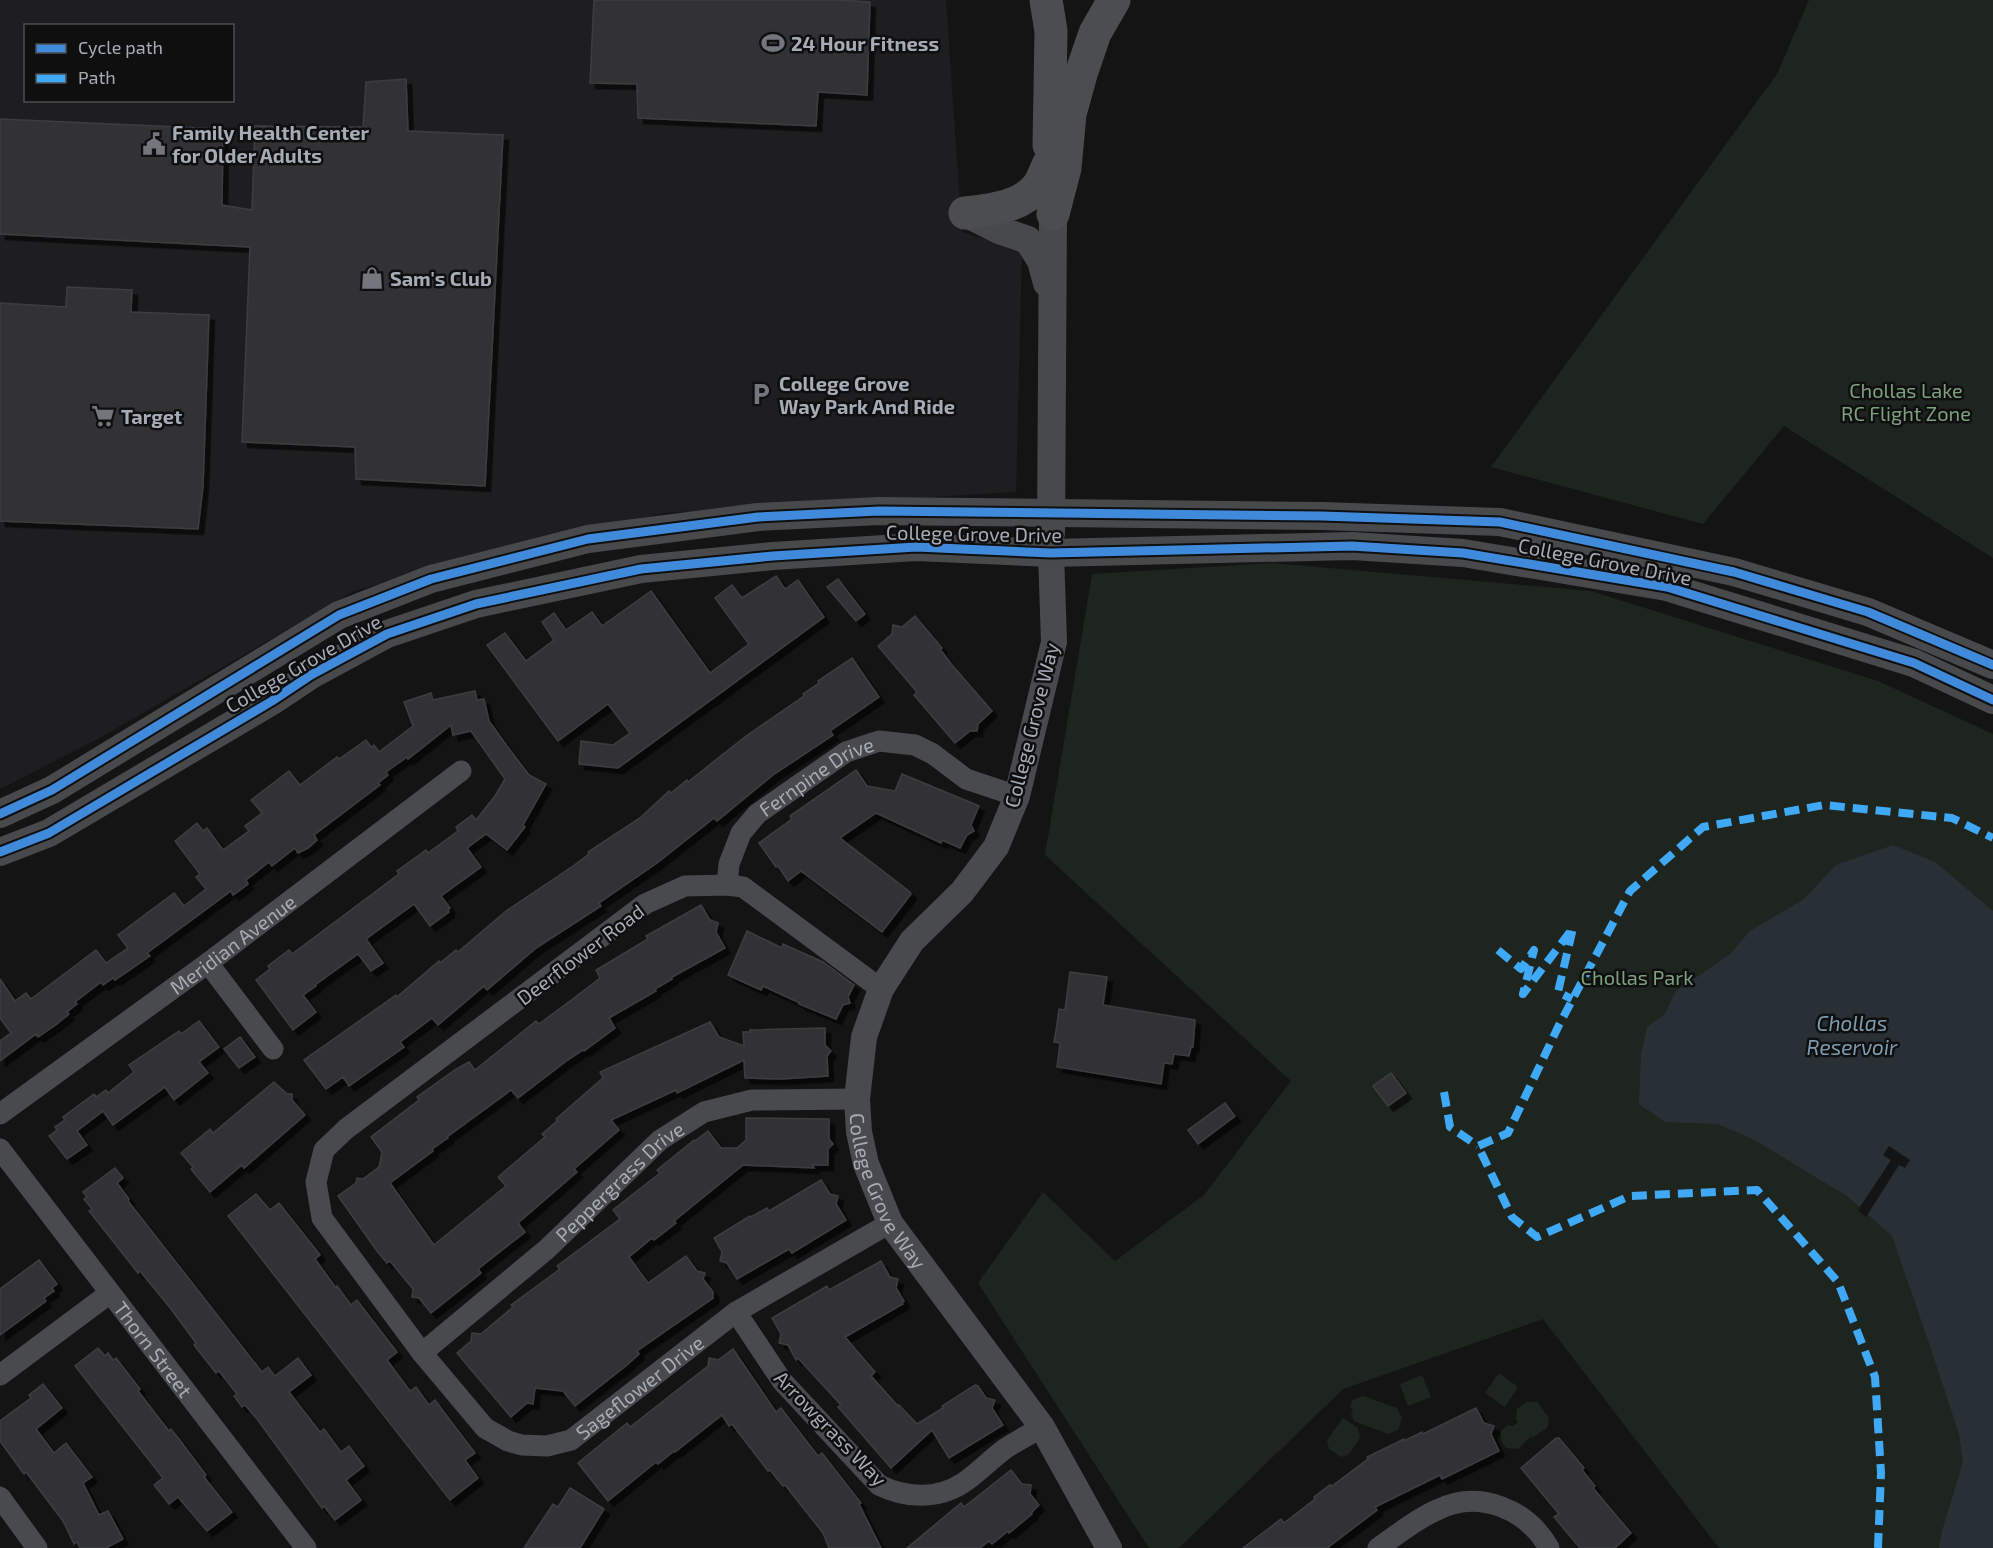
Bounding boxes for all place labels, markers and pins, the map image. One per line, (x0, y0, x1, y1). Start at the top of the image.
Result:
sports icon: 24 Hour Fitness (760, 30, 786, 56)
place label: 24 Hour Fitness (791, 31, 939, 55)
place label: Family Health Center for Older Adults (172, 120, 369, 167)
public building icon: Family Health Center for Older Adults (141, 131, 167, 157)
shop icon: Sam's Club (359, 265, 385, 291)
place label: Sam's Club (390, 266, 492, 290)
place label: College Grove Way Park And Ride (779, 371, 955, 419)
parking icon: College Grove Way Park And Ride (748, 381, 774, 407)
supermarket icon: Target (90, 403, 116, 429)
place label: Target (121, 404, 182, 428)

